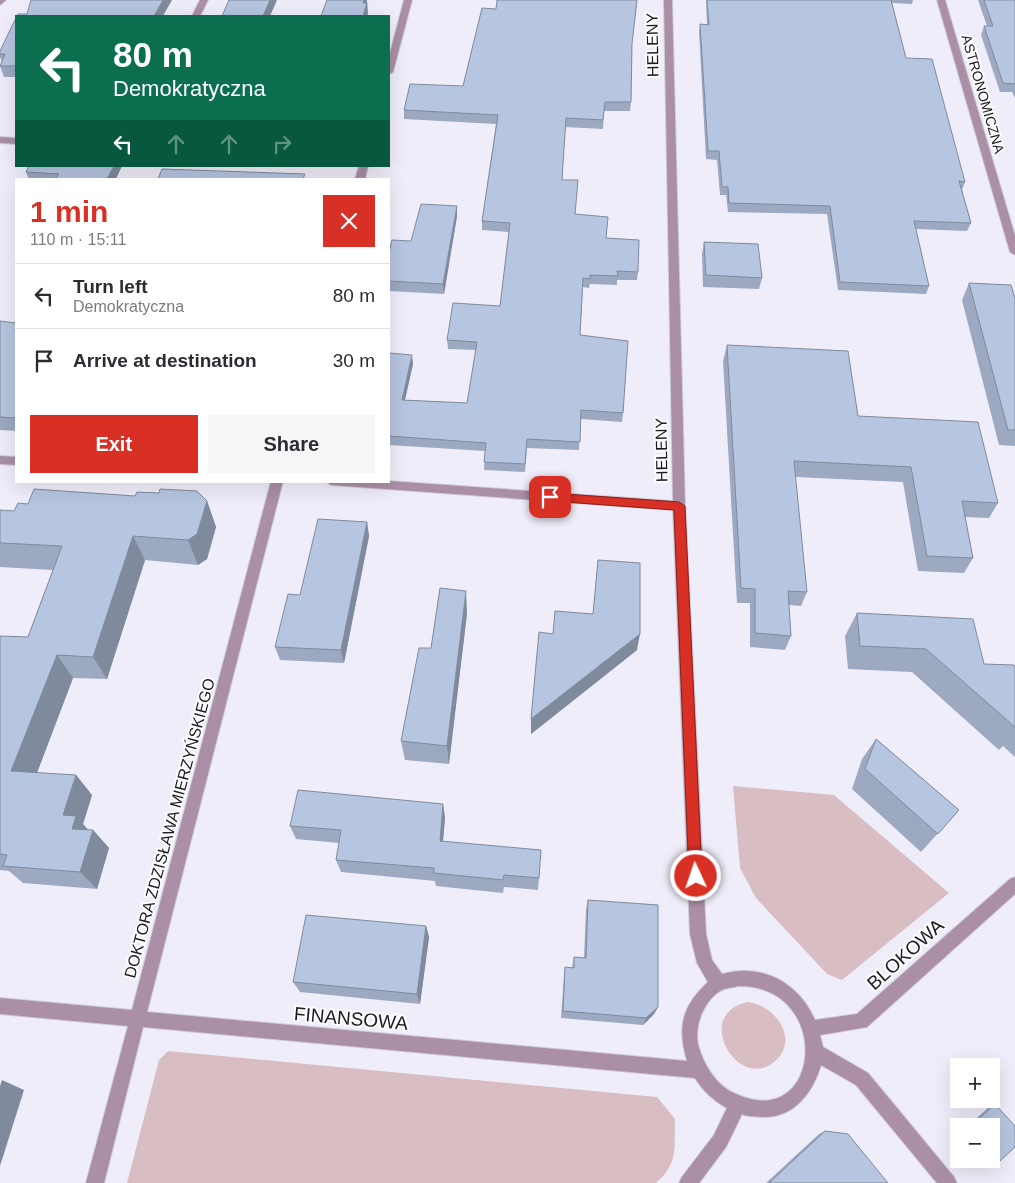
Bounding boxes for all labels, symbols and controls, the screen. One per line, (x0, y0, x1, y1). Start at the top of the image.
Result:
street label: HELENY (643, 13, 662, 77)
street label: ASTRONOMICZNA (958, 33, 1008, 156)
icon: left (30, 35, 95, 100)
text: 80 m (113, 35, 193, 74)
text: Demokratyczna (113, 76, 266, 101)
icon: left (109, 130, 137, 158)
icon: ahead (162, 130, 190, 158)
icon: ahead (215, 130, 243, 158)
icon: right (268, 130, 296, 158)
text: 1 min (30, 195, 108, 228)
button: close (323, 195, 375, 247)
text: 110 m · 15:11 (30, 231, 126, 248)
text: Turn left (73, 276, 148, 297)
icon: left (30, 282, 58, 310)
text: 80 m (333, 285, 375, 306)
text: Demokratyczna (73, 298, 184, 315)
icon: arrive (30, 347, 58, 375)
text: Arrive at destination (73, 350, 257, 371)
text: 30 m (333, 350, 375, 371)
button: Exit (30, 415, 198, 473)
button: Share (208, 415, 375, 473)
street label: HELENY (652, 418, 671, 482)
pin (529, 476, 571, 518)
icon: arrive (536, 483, 564, 511)
street label: DOKTORA ZDZISŁAWA MIERZYŃSKIEGO (120, 676, 218, 980)
position arrow (669, 849, 721, 901)
street label: BLOKOWA (863, 914, 948, 994)
street label: FINANSOWA (293, 1003, 409, 1034)
map controls (950, 1058, 1000, 1168)
button: + (950, 1058, 1000, 1108)
button: − (950, 1118, 1000, 1168)

